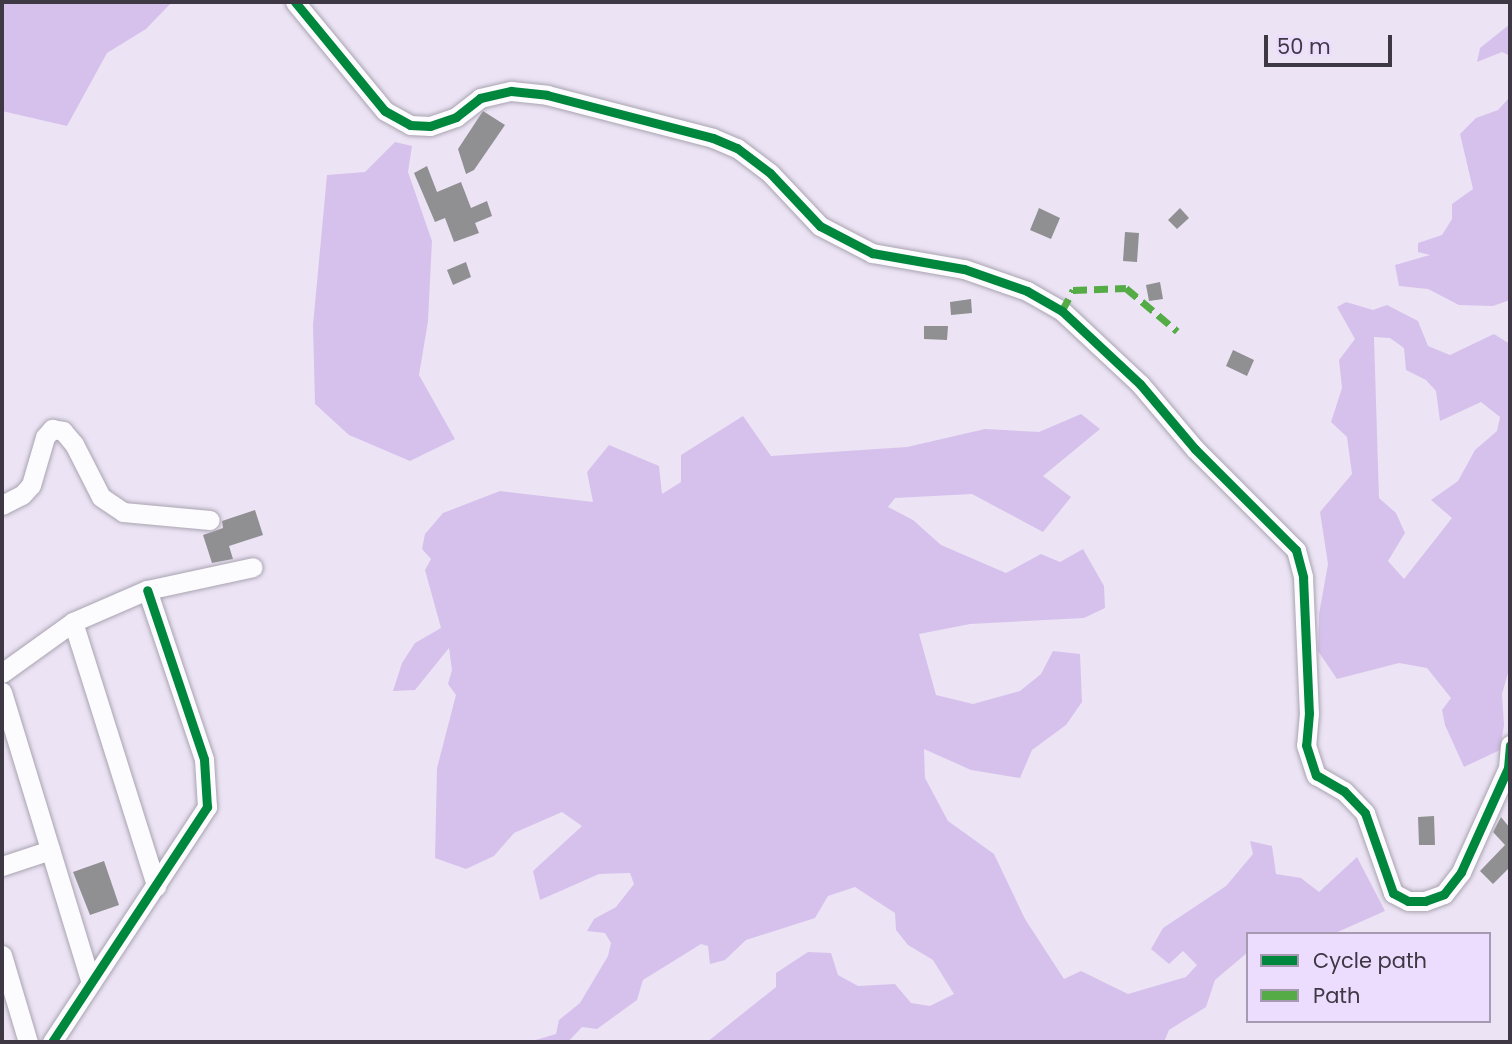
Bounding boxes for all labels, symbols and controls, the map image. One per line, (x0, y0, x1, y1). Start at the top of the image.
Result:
scale bar (1267, 21, 1395, 65)
text: 50 m (1277, 32, 1331, 61)
legend (1246, 932, 1491, 1023)
text: Cycle path (1313, 946, 1427, 975)
text: Path (1313, 981, 1360, 1010)

